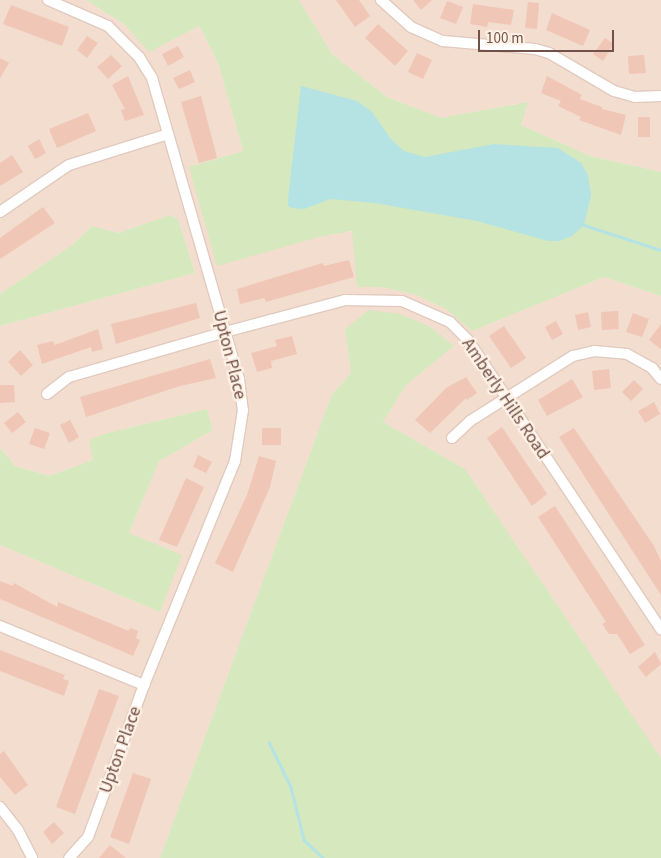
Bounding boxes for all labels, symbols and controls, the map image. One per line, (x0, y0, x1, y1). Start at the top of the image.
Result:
scale bar (481, 20, 617, 52)
text: 100 m (486, 28, 524, 49)
street label: Upton Place (208, 308, 250, 402)
street label: Amberly Hills Road (456, 334, 554, 464)
street label: Upton Place (95, 704, 147, 796)

